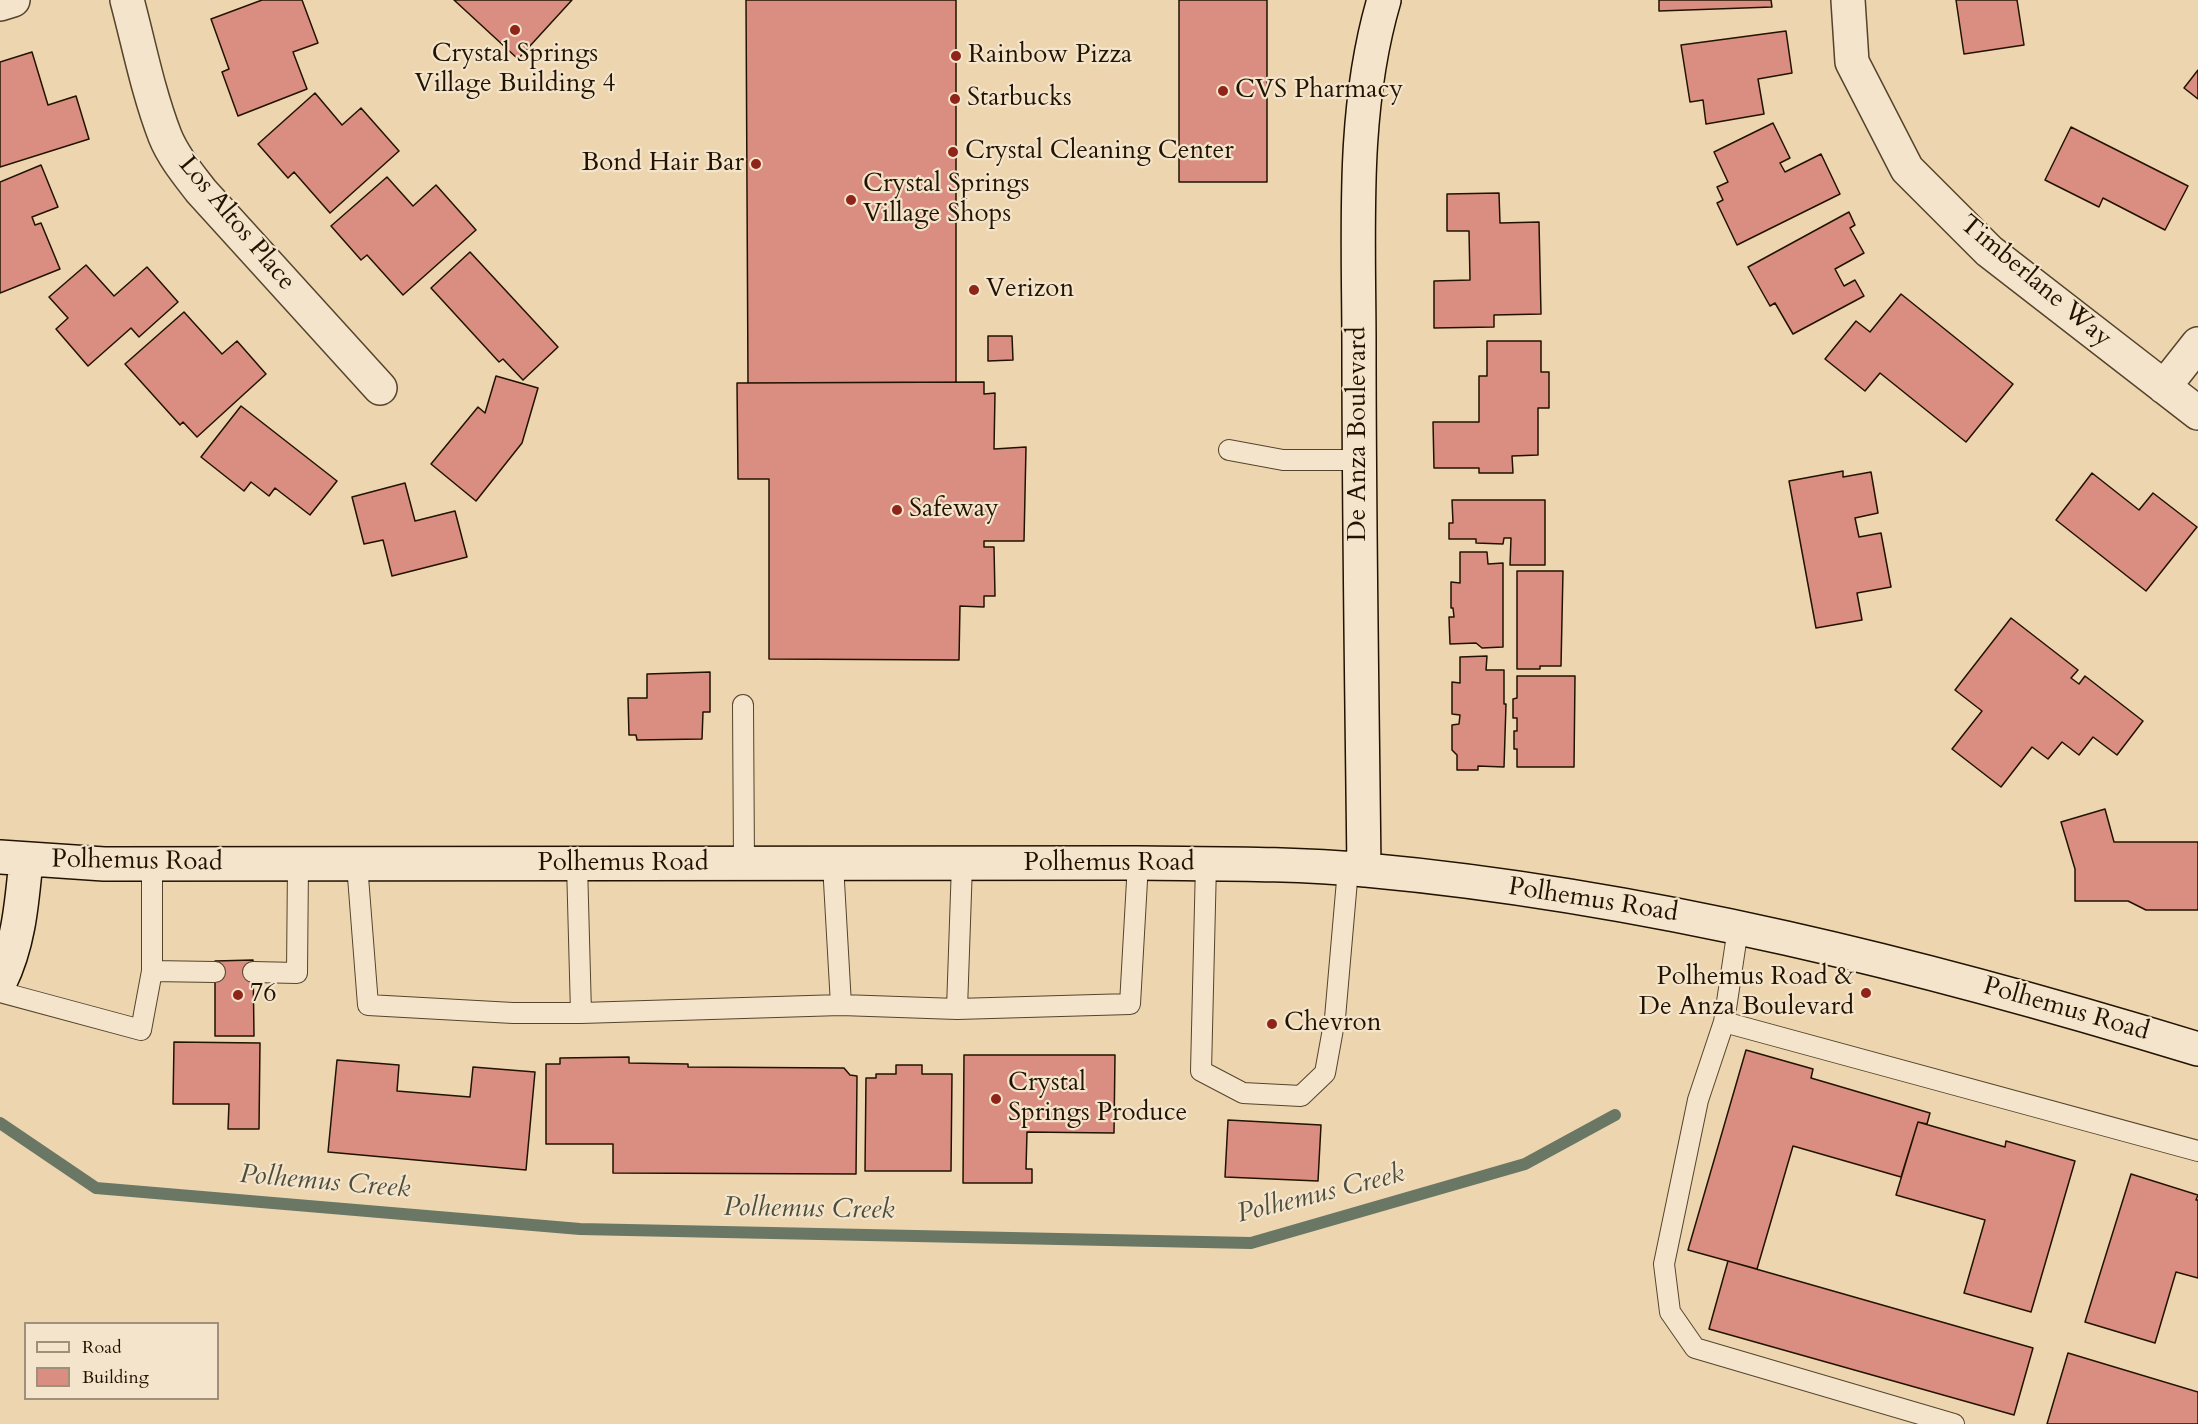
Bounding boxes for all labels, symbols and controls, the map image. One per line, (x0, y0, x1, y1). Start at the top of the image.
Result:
marker: Crystal Springs Village Building 4 (508, 23, 522, 37)
place label: Crystal Springs Village Building 4 (415, 39, 615, 100)
place label: Rainbow Pizza (968, 40, 1132, 72)
marker: Rainbow Pizza (949, 49, 963, 63)
place label: CVS Pharmacy (1235, 75, 1403, 107)
place label: Starbucks (967, 83, 1072, 115)
marker: CVS Pharmacy (1216, 84, 1230, 98)
marker: Starbucks (948, 92, 962, 106)
place label: Crystal Cleaning Center (965, 136, 1234, 168)
marker: Crystal Cleaning Center (946, 145, 960, 159)
place label: Bond Hair Bar (582, 148, 744, 180)
street label: Los Altos Place (171, 151, 301, 297)
marker: Bond Hair Bar (749, 157, 763, 171)
place label: Crystal Springs Village Shops (863, 169, 1030, 230)
marker: Crystal Springs Village Shops (844, 193, 858, 207)
street label: Timberlane Way (1953, 209, 2117, 355)
place label: Verizon (986, 274, 1074, 306)
marker: Verizon (967, 283, 981, 297)
street label: De Anza Boulevard (1343, 326, 1375, 542)
place label: Safeway (909, 494, 999, 526)
marker: Safeway (890, 503, 904, 517)
street label: Polhemus Road (51, 845, 223, 879)
street label: Polhemus Road (537, 848, 709, 880)
street label: Polhemus Road (1023, 848, 1195, 880)
street label: Polhemus Road (1506, 872, 1680, 930)
place label: Polhemus Road & De Anza Boulevard (1639, 962, 1854, 1024)
street label: Polhemus Road (1979, 971, 2153, 1049)
place label: 76 (250, 979, 277, 1011)
marker: Polhemus Road & De Anza Boulevard (1859, 986, 1873, 1000)
marker: 76 (231, 988, 245, 1002)
place label: Chevron (1284, 1008, 1381, 1040)
marker: Chevron (1265, 1017, 1279, 1031)
place label: Crystal Springs Produce (1008, 1068, 1187, 1130)
marker: Crystal Springs Produce (989, 1092, 1003, 1106)
water label: Polhemus Creek (238, 1159, 412, 1207)
water label: Polhemus Creek (1234, 1159, 1408, 1231)
water label: Polhemus Creek (723, 1192, 895, 1228)
legend (24, 1322, 219, 1400)
text: Road (82, 1335, 122, 1360)
text: Building (82, 1365, 149, 1390)

